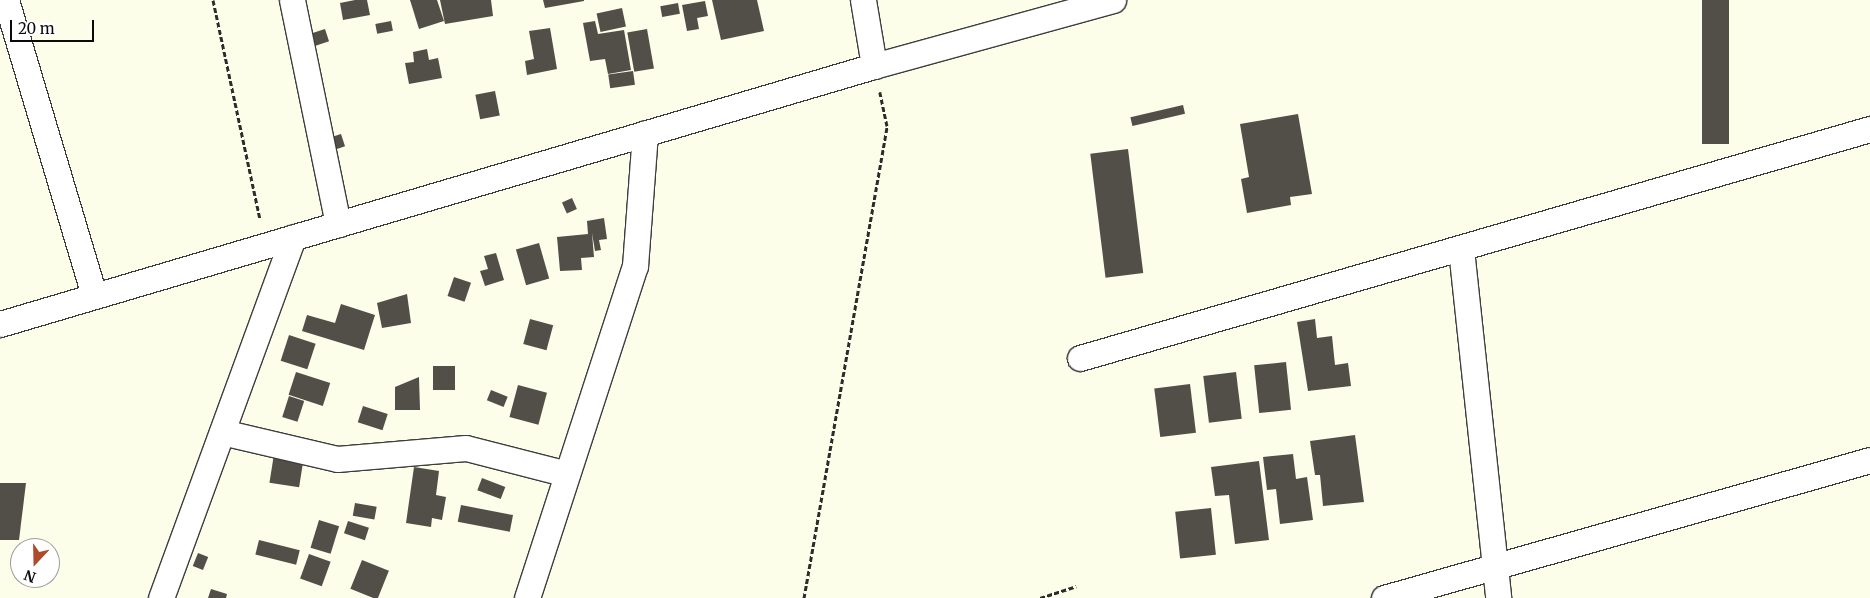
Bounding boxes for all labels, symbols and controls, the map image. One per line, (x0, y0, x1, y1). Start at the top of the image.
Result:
scale bar (12, 10, 96, 42)
text: 20 m (18, 19, 55, 38)
north arrow (10, 538, 60, 588)
text: N (22, 566, 38, 586)

